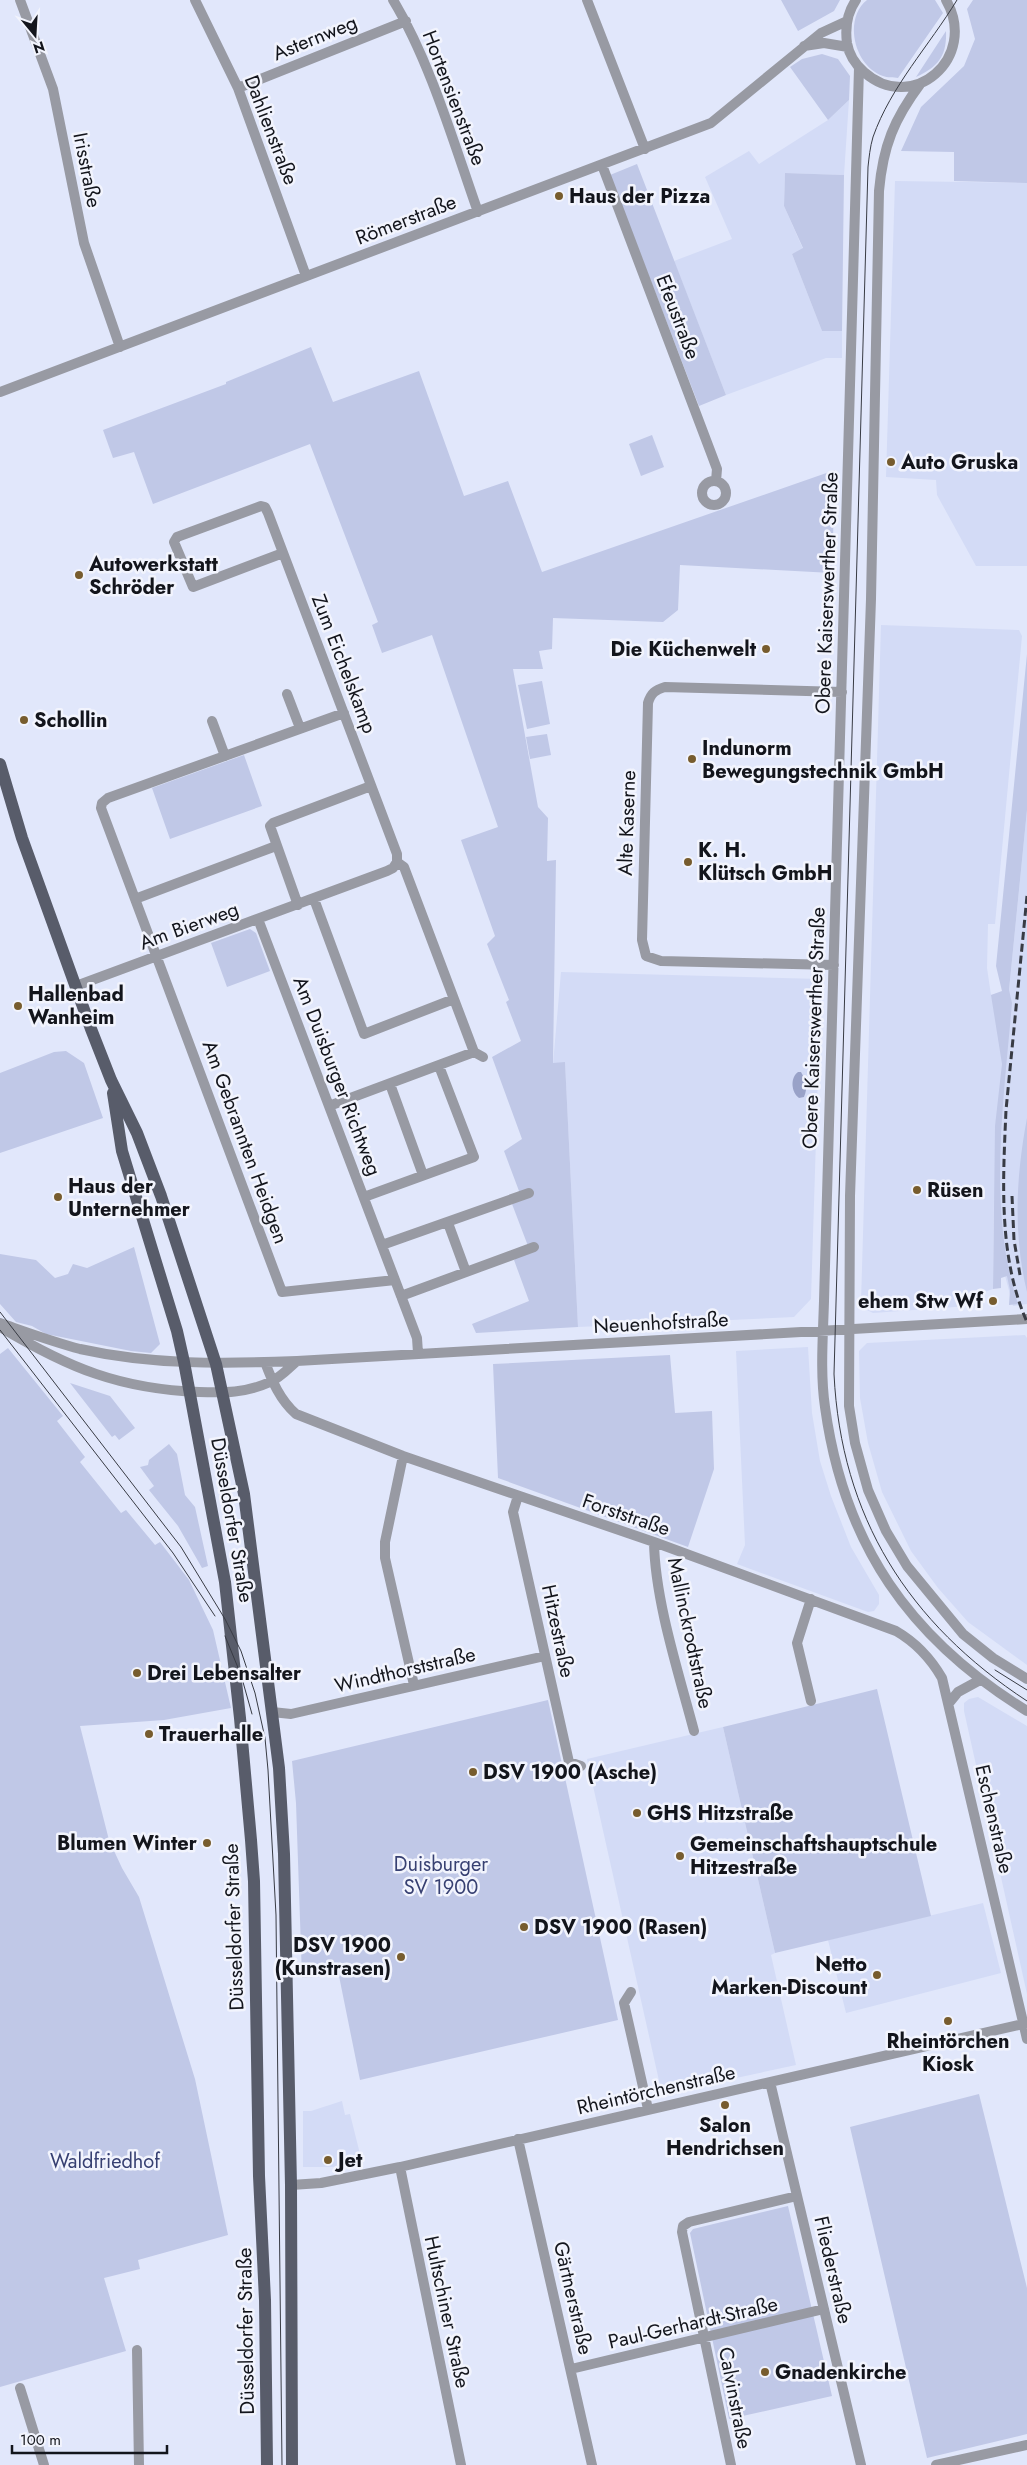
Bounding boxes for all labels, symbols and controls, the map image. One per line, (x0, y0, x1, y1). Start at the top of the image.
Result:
street label: Asternweg (268, 8, 362, 68)
north arrow (10, 10, 60, 60)
street label: Hortensienstraße (415, 26, 493, 170)
text: N (31, 36, 47, 59)
street label: Dahlienstraße (237, 71, 305, 189)
street label: Irisstraße (66, 130, 108, 210)
place label: Haus der Pizza (569, 182, 710, 211)
street label: Römerstraße (351, 188, 461, 252)
marker: Haus der Pizza (553, 190, 565, 202)
street label: Efeustraße (649, 271, 707, 363)
place label: Auto Gruska (900, 448, 1018, 477)
marker: Auto Gruska (885, 456, 897, 468)
street label: Obere Kaiserswerther Straße (808, 471, 846, 715)
place label: Autowerkstatt Schröder (88, 550, 218, 602)
marker: Autowerkstatt Schröder (73, 569, 85, 581)
street label: Zum Eichelskamp (304, 590, 384, 738)
place label: Die Küchenwelt (611, 635, 757, 664)
marker: Die Küchenwelt (760, 643, 772, 655)
place label: Schollin (34, 706, 107, 735)
marker: Schollin (18, 714, 30, 726)
place label: Indunorm Bewegungstechnik GmbH (702, 734, 944, 786)
marker: Indunorm Bewegungstechnik GmbH (686, 753, 698, 765)
street label: Alte Kaserne (611, 770, 643, 876)
place label: K. H. Klütsch GmbH (698, 836, 832, 888)
marker: K. H. Klütsch GmbH (682, 856, 694, 868)
street label: Am Bierweg (135, 895, 243, 957)
street label: Obere Kaiserswerther Straße (795, 906, 833, 1150)
street label: Am Duisburger Richtweg (286, 972, 388, 1180)
place label: Hallenbad Wanheim (28, 980, 124, 1032)
marker: Hallenbad Wanheim (12, 1000, 24, 1012)
street label: Am Gebrannten Heidgen (195, 1036, 295, 1248)
place label: Haus der Unternehmer (68, 1172, 191, 1224)
place label: Rüsen (927, 1176, 984, 1205)
marker: Rüsen (911, 1184, 923, 1196)
marker: Haus der Unternehmer (52, 1191, 64, 1203)
place label: ehem Stw Wf (858, 1287, 984, 1316)
marker: ehem Stw Wf (987, 1295, 999, 1307)
street label: Neuenhofstraße (593, 1305, 729, 1341)
street label: Düsseldorfer Straße (203, 1435, 261, 1605)
street label: Forststraße (578, 1486, 674, 1544)
street label: Mallinckrodtstraße (660, 1555, 720, 1711)
street label: Hitzestraße (534, 1582, 582, 1680)
street label: Windthorststraße (332, 1640, 478, 1700)
place label: Drei Lebensalter (147, 1659, 302, 1688)
marker: Drei Lebensalter (131, 1667, 143, 1679)
place label: Trauerhalle (159, 1720, 263, 1749)
marker: Trauerhalle (143, 1728, 155, 1740)
place label: DSV 1900 (Asche) (483, 1758, 657, 1787)
street label: Eschenstraße (967, 1762, 1021, 1876)
marker: DSV 1900 (Asche) (467, 1766, 479, 1778)
place label: GHS Hitzstraße (647, 1799, 794, 1828)
marker: GHS Hitzstraße (631, 1807, 643, 1819)
place label: Blumen Winter (57, 1829, 198, 1858)
place label: Gemeinschaftshauptschule Hitzestraße (690, 1830, 937, 1882)
marker: Blumen Winter (201, 1837, 213, 1849)
street label: Düsseldorfer Straße (217, 1843, 251, 2011)
park label: Duisburger SV 1900 (394, 1850, 488, 1902)
marker: Gemeinschaftshauptschule Hitzestraße (674, 1850, 686, 1862)
place label: DSV 1900 (Rasen) (534, 1913, 707, 1942)
marker: DSV 1900 (Rasen) (518, 1921, 530, 1933)
place label: DSV 1900 (Kunstrasen) (274, 1931, 391, 1983)
place label: Netto Marken-Discount (711, 1950, 868, 2002)
marker: DSV 1900 (Kunstrasen) (395, 1951, 407, 1963)
marker: Netto Marken-Discount (871, 1969, 883, 1981)
marker: Rheintörchen Kiosk (942, 2015, 954, 2027)
place label: Rheintörchen Kiosk (886, 2027, 1010, 2079)
street label: Rheintörchenstraße (574, 2058, 738, 2122)
marker: Salon Hendrichsen (719, 2099, 731, 2111)
place label: Salon Hendrichsen (666, 2111, 784, 2163)
place label: Jet (334, 2146, 363, 2175)
park label: Waldfriedhof (50, 2147, 161, 2176)
marker: Jet (322, 2154, 334, 2166)
street label: Fliederstraße (807, 2213, 859, 2327)
street label: Hultschiner Straße (417, 2233, 477, 2391)
street label: Gärtnerstraße (546, 2238, 600, 2358)
street label: Düsseldorfer Straße (230, 2247, 262, 2415)
street label: Paul-Gerhardt-Straße (605, 2289, 781, 2357)
street label: Calvinstraße (711, 2344, 759, 2452)
place label: Gnadenkirche (775, 2358, 907, 2387)
marker: Gnadenkirche (759, 2366, 771, 2378)
scale bar (12, 2422, 168, 2454)
text: 100 m (20, 2429, 61, 2451)

